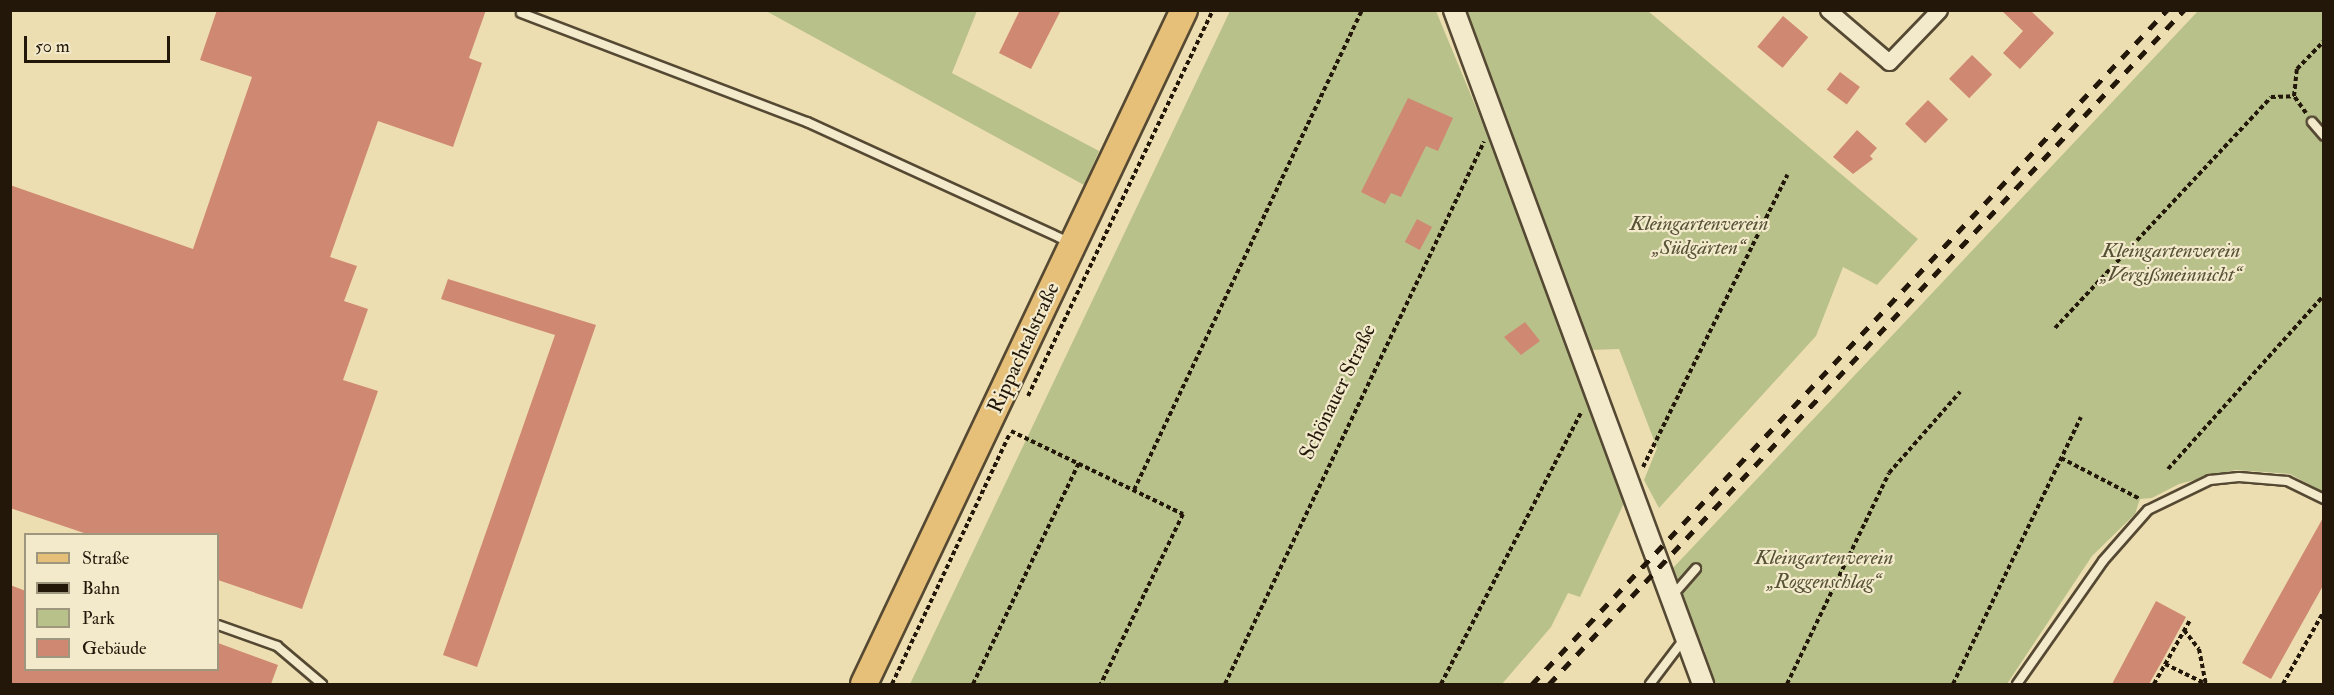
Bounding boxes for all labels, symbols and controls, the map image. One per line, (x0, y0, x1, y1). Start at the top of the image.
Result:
scale bar (27, 24, 172, 62)
text: 50 m (35, 35, 70, 58)
park label: Kleingartenverein „Südgärten“ (1630, 211, 1768, 261)
park label: Kleingartenverein „Vergißmeinnicht“ (2101, 238, 2241, 288)
street label: Rippachtalstraße (983, 279, 1065, 417)
street label: Schönauer Straße (1294, 320, 1382, 464)
legend (24, 533, 219, 671)
park label: Kleingartenverein „Roggenschlag“ (1755, 545, 1893, 595)
text: Straße (82, 547, 129, 570)
text: Bahn (82, 577, 120, 600)
text: Park (82, 607, 115, 630)
text: Gebäude (82, 637, 147, 660)

